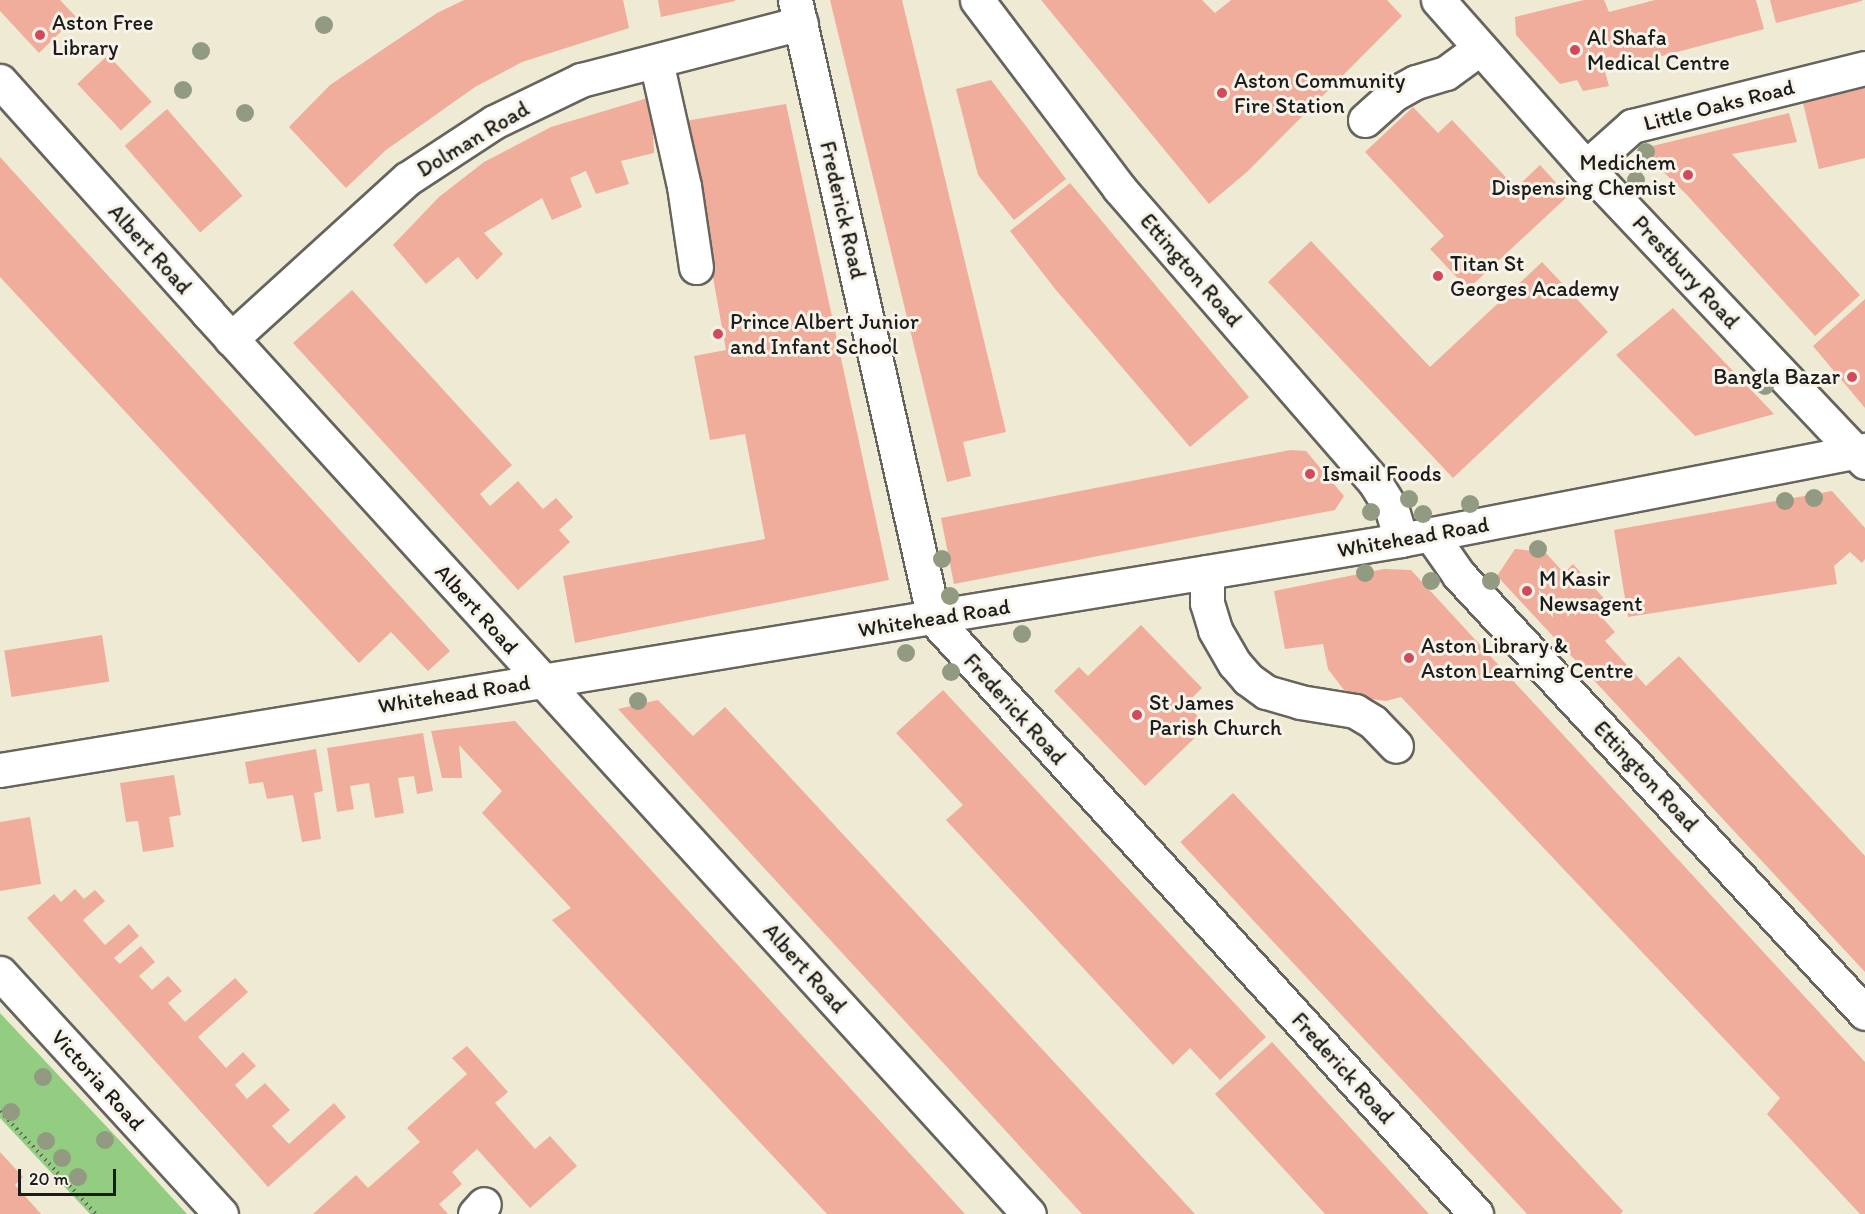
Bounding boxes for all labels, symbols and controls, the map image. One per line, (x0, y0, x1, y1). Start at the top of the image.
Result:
place label: Aston Free Library (52, 9, 154, 60)
place label: Al Shafa Medical Centre (1587, 24, 1730, 76)
marker: Aston Free Library (33, 28, 47, 42)
marker: Al Shafa Medical Centre (1568, 43, 1582, 57)
place label: Aston Community Fire Station (1234, 67, 1405, 118)
street label: Little Oaks Road (1641, 73, 1797, 137)
marker: Aston Community Fire Station (1215, 86, 1229, 100)
street label: Dolman Road (412, 95, 534, 183)
street label: Frederick Road (814, 138, 872, 282)
place label: Medichem Dispensing Chemist (1491, 149, 1676, 200)
marker: Medichem Dispensing Chemist (1681, 168, 1695, 182)
street label: Albert Road (103, 199, 197, 299)
street label: Ettington Road (1135, 208, 1247, 332)
street label: Prestbury Road (1627, 210, 1745, 334)
place label: Titan St Georges Academy (1450, 250, 1619, 302)
marker: Titan St Georges Academy (1431, 269, 1445, 283)
place label: Prince Albert Junior and Infant School (730, 308, 919, 360)
marker: Prince Albert Junior and Infant School (711, 327, 725, 341)
place label: Bangla Bazar (1714, 364, 1840, 390)
marker: Bangla Bazar (1845, 370, 1859, 384)
place label: Ismail Foods (1322, 461, 1441, 487)
marker: Ismail Foods (1303, 467, 1317, 481)
street label: Whitehead Road (1335, 511, 1491, 563)
street label: Albert Road (430, 559, 524, 659)
place label: M Kasir Newsagent (1539, 565, 1642, 616)
marker: M Kasir Newsagent (1520, 584, 1534, 598)
street label: Whitehead Road (856, 593, 1012, 643)
place label: Aston Library & Aston Learning Centre (1421, 632, 1633, 684)
street label: Frederick Road (958, 648, 1072, 770)
marker: Aston Library & Aston Learning Centre (1402, 651, 1416, 665)
street label: Whitehead Road (376, 669, 532, 719)
place label: St James Parish Church (1149, 689, 1282, 740)
marker: St James Parish Church (1130, 708, 1144, 722)
street label: Ettington Road (1588, 715, 1704, 837)
street label: Albert Road (758, 918, 852, 1018)
street label: Frederick Road (1286, 1007, 1400, 1129)
street label: Victoria Road (46, 1024, 150, 1136)
scale bar (21, 1157, 118, 1195)
text: 20 m (29, 1168, 69, 1190)

